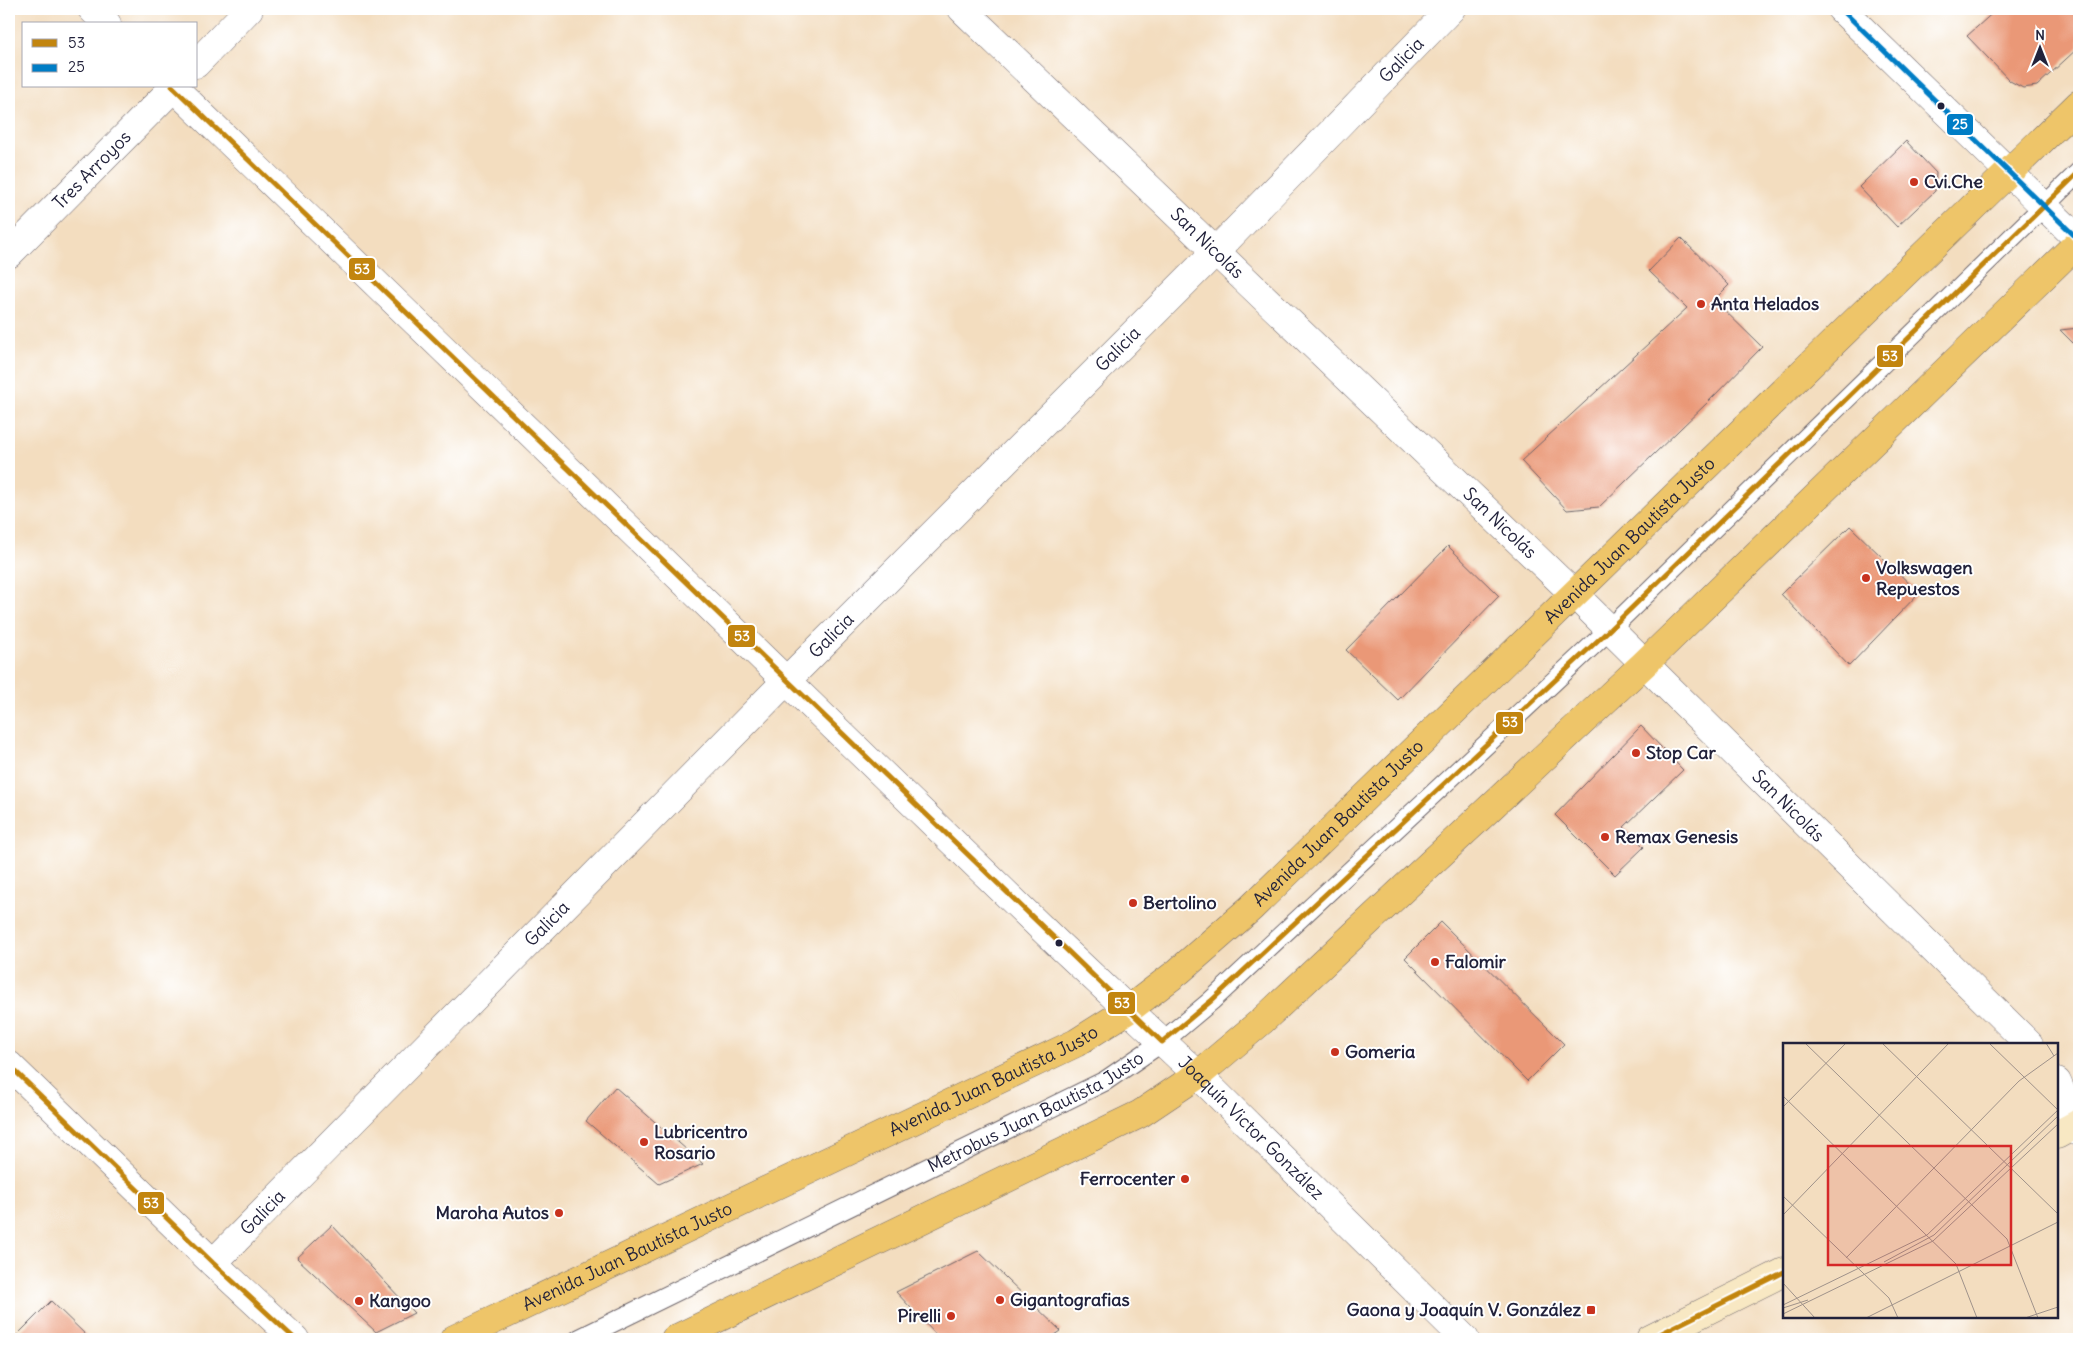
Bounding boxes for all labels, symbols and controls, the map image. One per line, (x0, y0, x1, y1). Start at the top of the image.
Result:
legend (22, 22, 198, 88)
north arrow (2016, 22, 2066, 72)
text: N (2035, 26, 2045, 44)
street label: Galicia (1374, 32, 1428, 87)
text: 53 (68, 33, 85, 52)
text: 25 (68, 57, 85, 76)
unlabelled marker (1936, 101, 1946, 111)
line badge: 25 (1946, 113, 1974, 136)
text: 25 (1952, 115, 1968, 133)
street label: Tres Arroyos (48, 125, 136, 214)
place label: Cvi.Che (1924, 170, 1983, 193)
marker: Cvi.Che (1908, 176, 1920, 188)
street label: San Nicolás (1166, 202, 1249, 283)
line badge: 53 (348, 257, 376, 281)
text: 53 (354, 260, 370, 278)
place label: Anta Helados (1711, 292, 1819, 315)
marker: Anta Helados (1695, 298, 1707, 310)
street label: Galicia (1090, 321, 1145, 376)
line badge: 53 (1876, 344, 1904, 368)
text: 53 (1882, 347, 1898, 365)
street label: Avenida Juan Bautista Justo (1539, 452, 1720, 628)
street label: San Nicolás (1459, 482, 1542, 563)
place label: Volkswagen Repuestos (1876, 556, 1973, 600)
marker: Volkswagen Repuestos (1860, 572, 1872, 584)
street label: Galicia (804, 608, 859, 663)
line badge: 53 (727, 624, 756, 648)
text: 53 (734, 627, 750, 645)
line badge: 53 (1495, 711, 1524, 735)
text: 53 (1502, 713, 1518, 731)
street label: Avenida Juan Bautista Justo (1248, 735, 1428, 911)
place label: Stop Car (1646, 741, 1716, 764)
marker: Stop Car (1630, 747, 1642, 759)
street label: San Nicolás (1747, 765, 1830, 846)
place label: Remax Genesis (1615, 825, 1738, 848)
marker: Remax Genesis (1599, 831, 1611, 843)
place label: Bertolino (1143, 891, 1217, 914)
street label: Galicia (519, 896, 574, 951)
marker: Bertolino (1127, 897, 1139, 909)
unlabelled marker (1054, 938, 1064, 948)
place label: Falomir (1445, 950, 1507, 973)
marker: Falomir (1429, 956, 1441, 968)
line badge: 53 (1107, 991, 1136, 1015)
text: 53 (1114, 994, 1130, 1012)
street label: Avenida Juan Bautista Justo (885, 1020, 1102, 1141)
place label: Gomeria (1345, 1040, 1415, 1063)
inset map (1783, 1043, 2058, 1318)
street label: Metrobus Juan Bautista Justo (924, 1046, 1148, 1177)
marker: Gomeria (1329, 1046, 1341, 1058)
street label: Joaquín Victor González (1174, 1051, 1330, 1205)
place label: Lubricentro Rosario (654, 1120, 748, 1164)
marker: Lubricentro Rosario (638, 1136, 650, 1148)
place label: Ferrocenter (1080, 1167, 1176, 1190)
marker: Ferrocenter (1179, 1173, 1191, 1185)
street label: Galicia (235, 1184, 290, 1240)
line badge: 53 (137, 1191, 165, 1215)
text: 53 (143, 1194, 159, 1212)
street label: Avenida Juan Bautista Justo (518, 1196, 736, 1316)
place label: Maroha Autos (436, 1201, 549, 1224)
marker: Maroha Autos (553, 1207, 565, 1219)
place label: Gigantografias (1010, 1288, 1130, 1311)
place label: Kangoo (369, 1289, 431, 1312)
marker: Gigantografias (994, 1294, 1006, 1306)
marker: Kangoo (353, 1295, 365, 1307)
place label: Gaona y Joaquín V. González (1347, 1298, 1581, 1321)
place label: Pirelli (898, 1304, 941, 1327)
marker: Gaona y Joaquín V. González (1585, 1304, 1597, 1316)
marker: Pirelli (945, 1310, 957, 1322)

